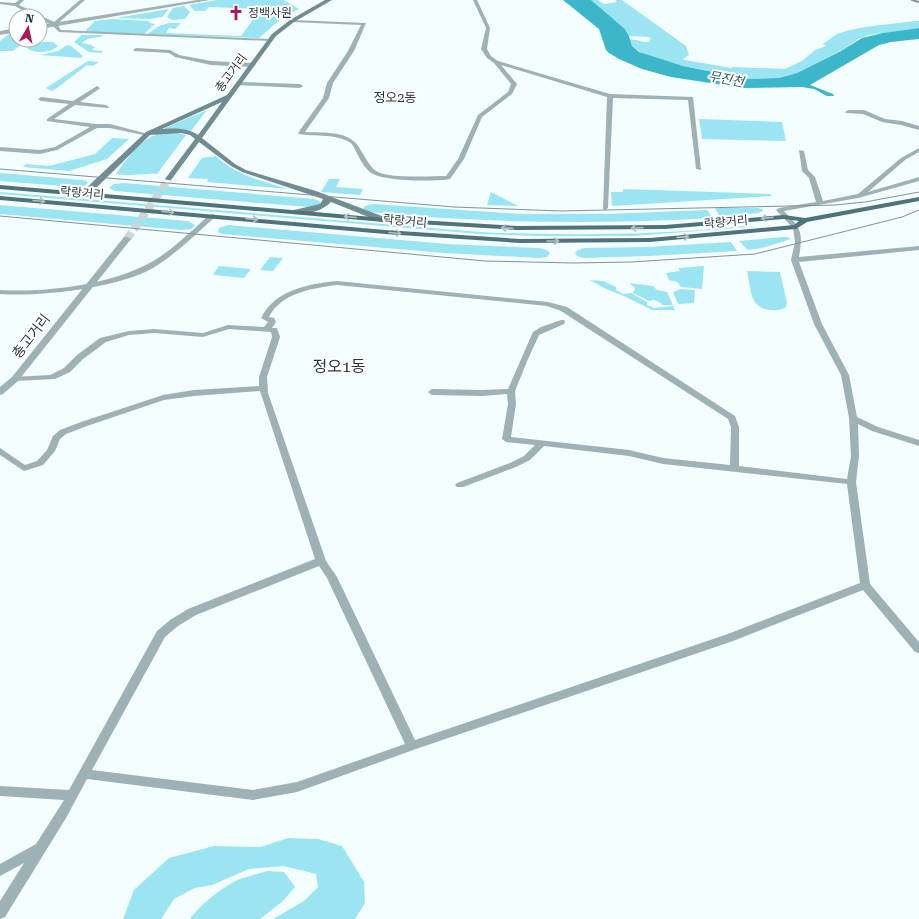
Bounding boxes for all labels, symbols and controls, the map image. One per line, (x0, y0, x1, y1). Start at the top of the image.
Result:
church icon: 정백사원 (227, 4, 245, 22)
place label: 정백사원 (248, 6, 292, 20)
north arrow (8, 8, 48, 48)
text: N (24, 12, 35, 26)
street label: 총고거리 (212, 51, 250, 95)
water label: 무진천 (707, 68, 746, 90)
district label: 정오2동 (373, 90, 417, 105)
street label: 락랑거리 (59, 184, 105, 202)
one-way arrow (32, 198, 45, 205)
one-way arrow (161, 209, 174, 216)
street label: 락랑거리 (382, 212, 428, 230)
one-way arrow (344, 213, 357, 221)
street label: 락랑거리 (703, 213, 749, 231)
one-way arrow (761, 215, 774, 222)
one-way arrow (245, 216, 258, 223)
one-way arrow (501, 224, 514, 232)
one-way arrow (631, 224, 644, 232)
one-way arrow (388, 229, 401, 236)
one-way arrow (676, 234, 689, 241)
one-way arrow (546, 237, 559, 245)
street label: 총고거리 (9, 311, 53, 361)
district label: 정오1동 (312, 357, 366, 376)

